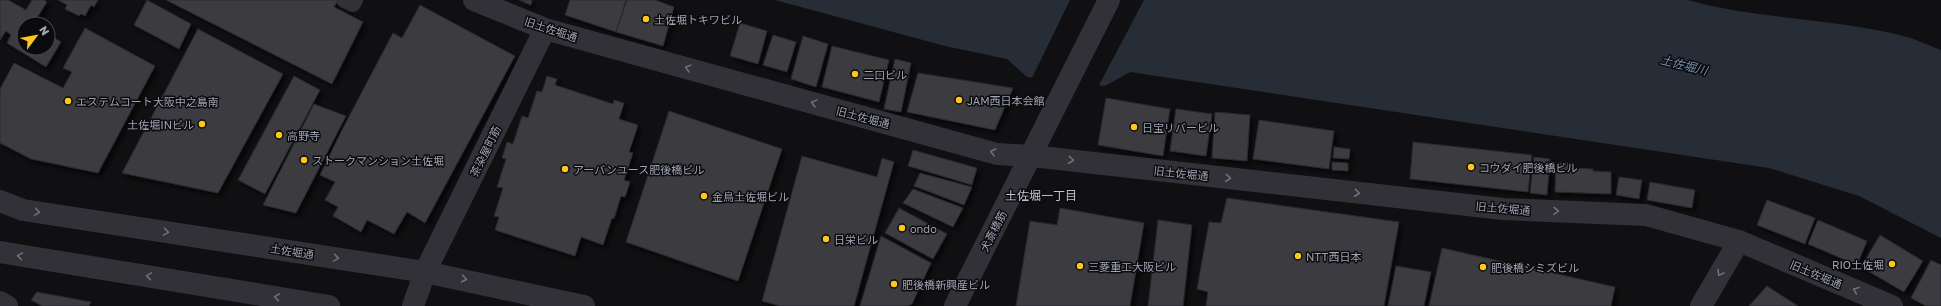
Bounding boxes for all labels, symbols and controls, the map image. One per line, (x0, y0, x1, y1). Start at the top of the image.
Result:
place label: 土佐堀トキワビル (654, 13, 742, 26)
street label: 旧土佐堀通 (523, 14, 579, 44)
marker: 土佐堀トキワビル (641, 14, 651, 24)
north arrow (16, 16, 56, 56)
text: N (37, 23, 53, 37)
water label: 土佐堀川 (1659, 52, 1711, 79)
one-way arrow (685, 65, 692, 73)
place label: 二口ビル (863, 68, 907, 81)
marker: 二口ビル (850, 69, 860, 79)
place label: JAM西日本会館 (967, 94, 1045, 107)
place label: エステムコート大阪中之島南 (76, 95, 219, 108)
marker: JAM西日本会館 (954, 95, 964, 105)
marker: エステムコート大阪中之島南 (63, 96, 73, 106)
one-way arrow (811, 99, 818, 108)
street label: 旧土佐堀通 (835, 104, 891, 130)
place label: 土佐堀INビル (127, 118, 194, 131)
marker: 土佐堀INビル (197, 119, 207, 129)
place label: 日宝リバービル (1142, 121, 1219, 134)
marker: 日宝リバービル (1129, 122, 1139, 132)
street label: 茶染屋町筋 (467, 123, 503, 179)
place label: 高野寺 (287, 129, 320, 142)
marker: 高野寺 (274, 130, 284, 140)
one-way arrow (990, 149, 996, 157)
place label: ストークマンション土佐堀 (312, 154, 444, 167)
marker: ストークマンション土佐堀 (299, 155, 309, 165)
one-way arrow (1068, 155, 1074, 164)
place label: コウダイ肥後橋ビル (1479, 161, 1578, 174)
marker: コウダイ肥後橋ビル (1466, 162, 1476, 172)
place label: アーバンユース肥後橋ビル (573, 163, 704, 176)
marker: アーバンユース肥後橋ビル (560, 164, 570, 174)
street label: 旧土佐堀通 (1153, 164, 1209, 182)
one-way arrow (1225, 173, 1231, 182)
district label: 土佐堀一丁目 (1005, 188, 1077, 203)
one-way arrow (1354, 188, 1360, 197)
place label: 金鳥土佐堀ビル (712, 190, 789, 203)
marker: 金鳥土佐堀ビル (699, 191, 709, 201)
street label: 旧土佐堀通 (1475, 199, 1531, 217)
one-way arrow (34, 207, 40, 216)
one-way arrow (1553, 207, 1559, 216)
street label: 犬斎橋筋 (977, 208, 1009, 254)
place label: ondo (910, 222, 937, 235)
marker: ondo (897, 223, 907, 233)
one-way arrow (163, 227, 169, 236)
place label: 日栄ビル (834, 233, 878, 246)
marker: 日栄ビル (821, 234, 831, 244)
street label: 土佐堀通 (269, 241, 315, 261)
place label: NTT西日本 (1306, 250, 1361, 263)
marker: NTT西日本 (1293, 251, 1303, 261)
one-way arrow (17, 252, 24, 260)
one-way arrow (333, 253, 339, 262)
street label: 旧土佐堀通 (1788, 257, 1844, 291)
place label: RIO土佐堀 (1832, 258, 1884, 271)
marker: RIO土佐堀 (1887, 259, 1897, 269)
place label: 三菱重工大阪ビル (1088, 260, 1176, 273)
marker: 三菱重工大阪ビル (1075, 261, 1085, 271)
place label: 肥後橋シミズビル (1491, 261, 1579, 274)
marker: 肥後橋シミズビル (1478, 262, 1488, 272)
one-way arrow (1717, 269, 1724, 276)
one-way arrow (146, 273, 152, 281)
one-way arrow (461, 275, 467, 283)
place label: 肥後橋新興産ビル (902, 278, 990, 291)
marker: 肥後橋新興産ビル (889, 279, 899, 289)
one-way arrow (1853, 287, 1860, 295)
one-way arrow (274, 294, 280, 302)

